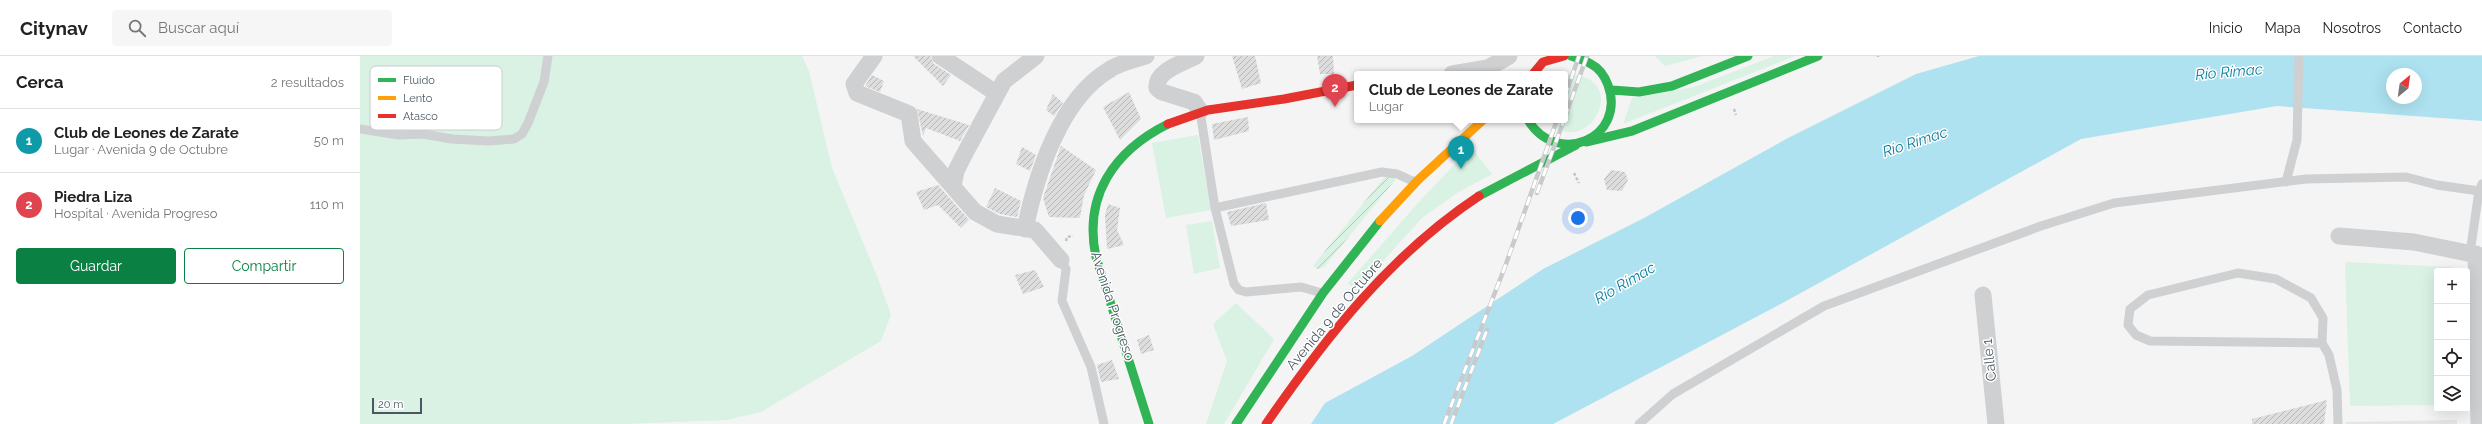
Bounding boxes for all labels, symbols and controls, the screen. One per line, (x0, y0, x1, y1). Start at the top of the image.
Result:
search box (112, 10, 392, 46)
text: Citynav (20, 17, 88, 39)
icon: search (126, 17, 148, 39)
text: Buscar aquí (158, 19, 239, 37)
text: Inicio (2209, 20, 2242, 36)
text: Mapa (2264, 20, 2301, 36)
text: Nosotros (2323, 20, 2381, 36)
text: Contacto (2403, 20, 2462, 36)
water label: Río Rímac (2195, 60, 2263, 84)
legend (370, 66, 502, 130)
north arrow (2386, 68, 2422, 104)
popup (1354, 71, 1568, 123)
text: Cerca (16, 72, 64, 92)
text: Fluido (403, 74, 435, 87)
pin: 2 (1322, 74, 1348, 107)
text: 2 resultados (271, 75, 344, 90)
text: Club de Leones de Zarate (1369, 81, 1553, 99)
text: Lento (403, 92, 433, 105)
text: Lugar (1369, 99, 1404, 114)
text: Atasco (403, 110, 438, 123)
water label: Río Rímac (1880, 123, 1950, 161)
text: Club de Leones de Zarate (54, 124, 239, 142)
text: 1 (26, 133, 32, 148)
text: 50 m (314, 133, 344, 148)
pin: 1 (1448, 136, 1474, 169)
text: Lugar · Avenida 9 de Octubre (54, 142, 228, 157)
text: Piedra Liza (54, 188, 132, 206)
text: 2 (25, 197, 33, 212)
text: 110 m (310, 197, 344, 212)
text: Hospital · Avenida Progreso (54, 206, 217, 221)
your location (1568, 208, 1588, 228)
button: Guardar (16, 248, 176, 284)
button: Compartir (184, 248, 344, 284)
street label: Avenida Progreso (1088, 249, 1138, 363)
street label: Avenida 9 de Octubre (1283, 255, 1385, 373)
water label: Río Rímac (1591, 258, 1659, 308)
map controls (2434, 268, 2470, 412)
button: + (2434, 268, 2470, 304)
button: − (2434, 304, 2470, 340)
street label: Calle 1 (1979, 338, 1999, 382)
button: locate (2434, 340, 2470, 376)
button: layers (2434, 376, 2470, 412)
scale bar (372, 396, 422, 415)
text: 20 m (378, 398, 403, 411)

